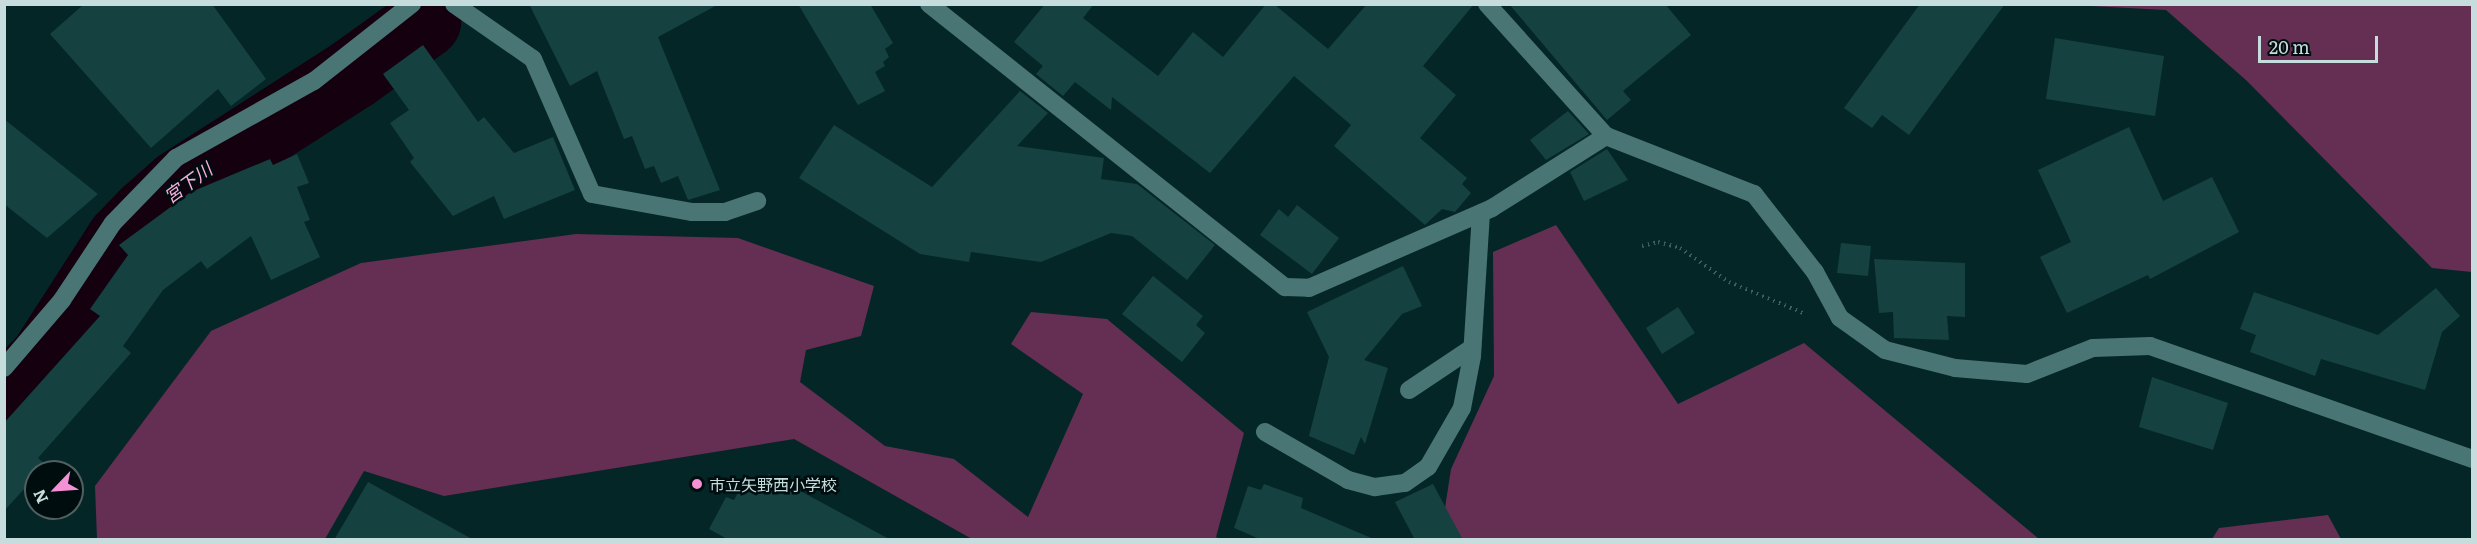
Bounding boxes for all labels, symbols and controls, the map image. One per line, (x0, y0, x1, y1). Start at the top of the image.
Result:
scale bar (2261, 24, 2381, 62)
text: 20 m (2269, 33, 2310, 60)
water label: 宮下川 (160, 158, 216, 208)
north arrow (24, 460, 84, 520)
place label: 市立矢野西小学校 (709, 474, 837, 494)
marker: 市立矢野西小学校 (690, 477, 704, 491)
text: N (26, 486, 53, 508)

